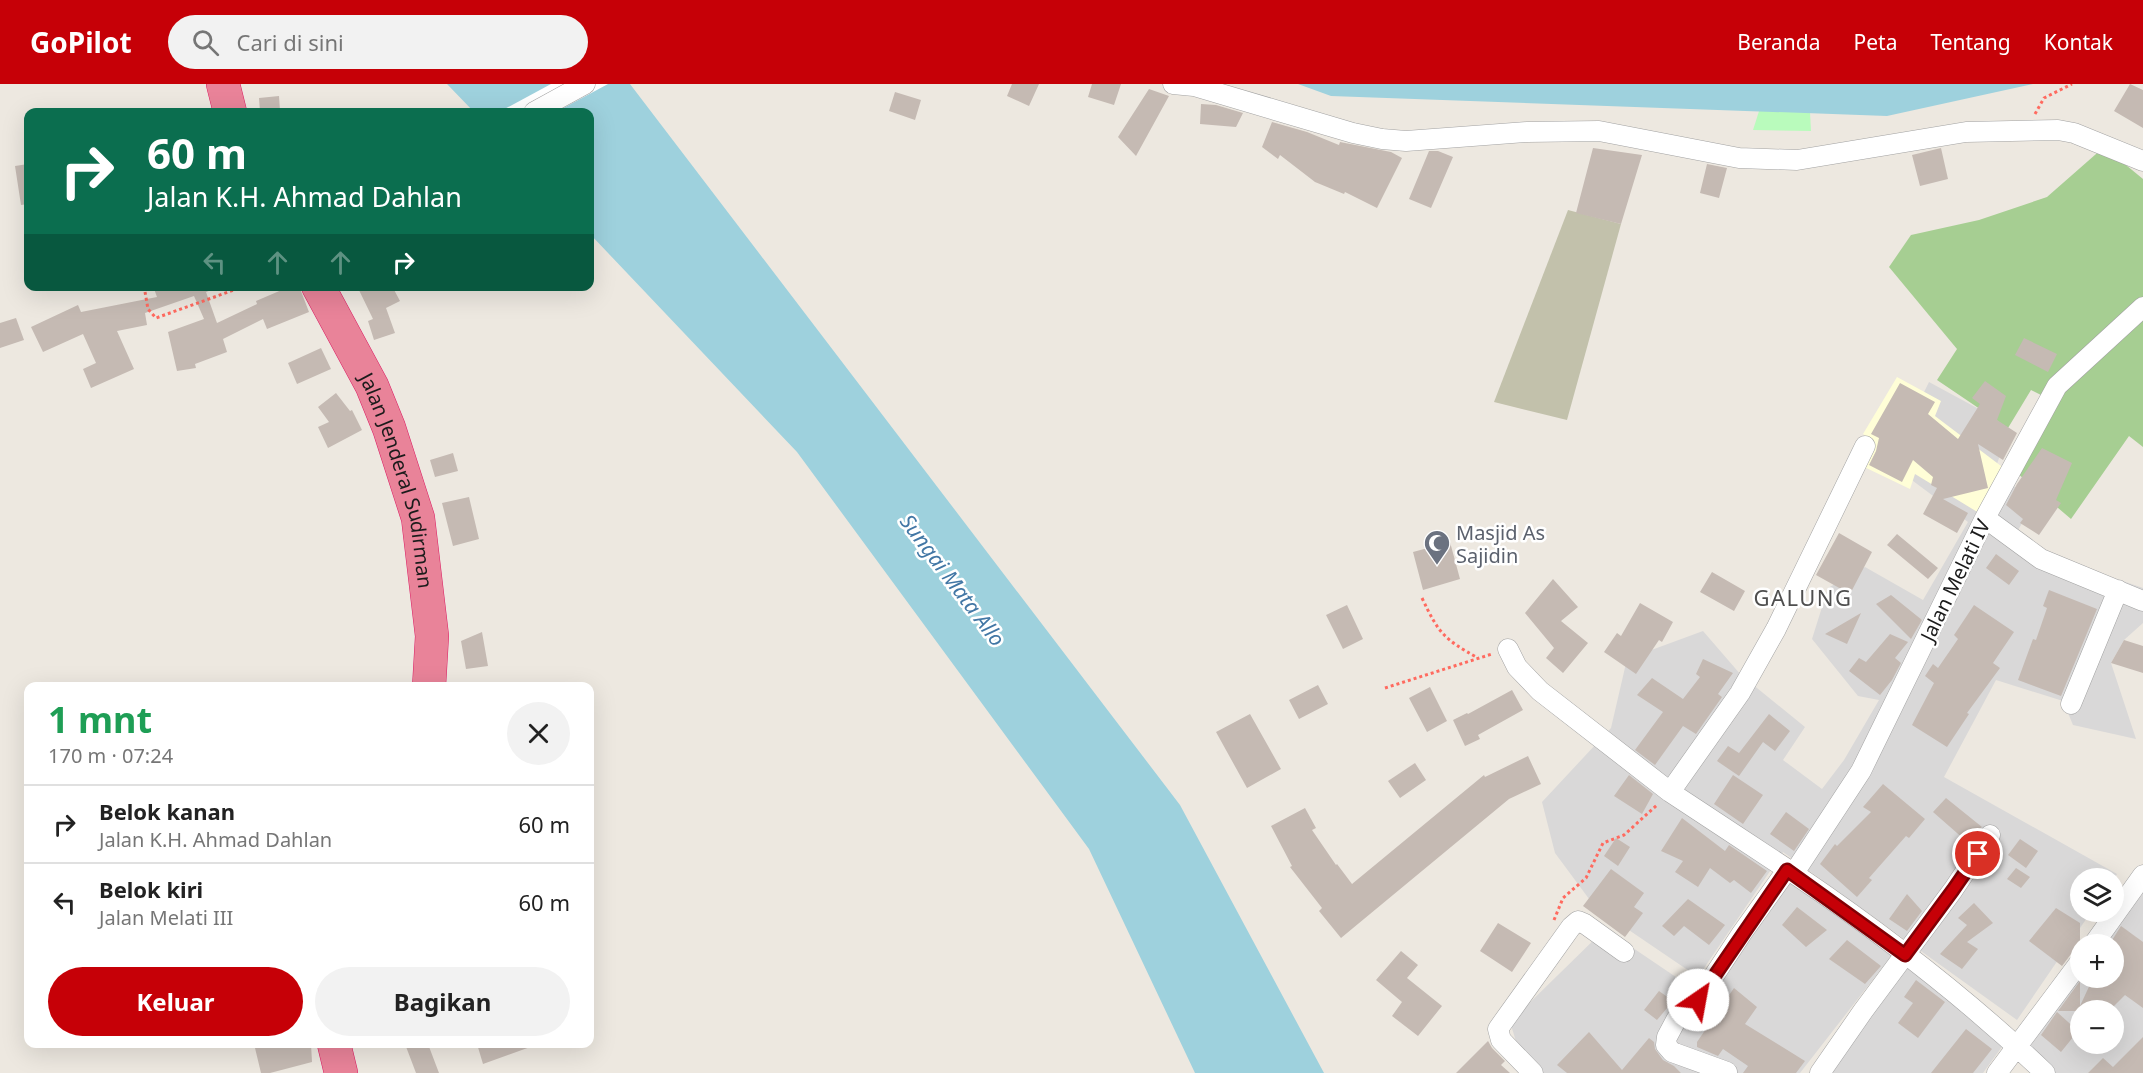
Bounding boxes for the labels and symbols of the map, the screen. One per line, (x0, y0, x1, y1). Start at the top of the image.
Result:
street label: Jalan Jenderal Sudirman (353, 366, 440, 590)
water label: Sungai Mata Allo (894, 508, 1012, 652)
street label: Jalan Melati IV (1913, 514, 1996, 647)
place label: Masjid As Sajidin (1456, 519, 1545, 569)
mosque icon: Masjid As Sajidin (1422, 528, 1452, 566)
district label: GALUNG (1753, 582, 1853, 612)
pin (1952, 828, 2003, 879)
position arrow (1666, 968, 1730, 1032)

